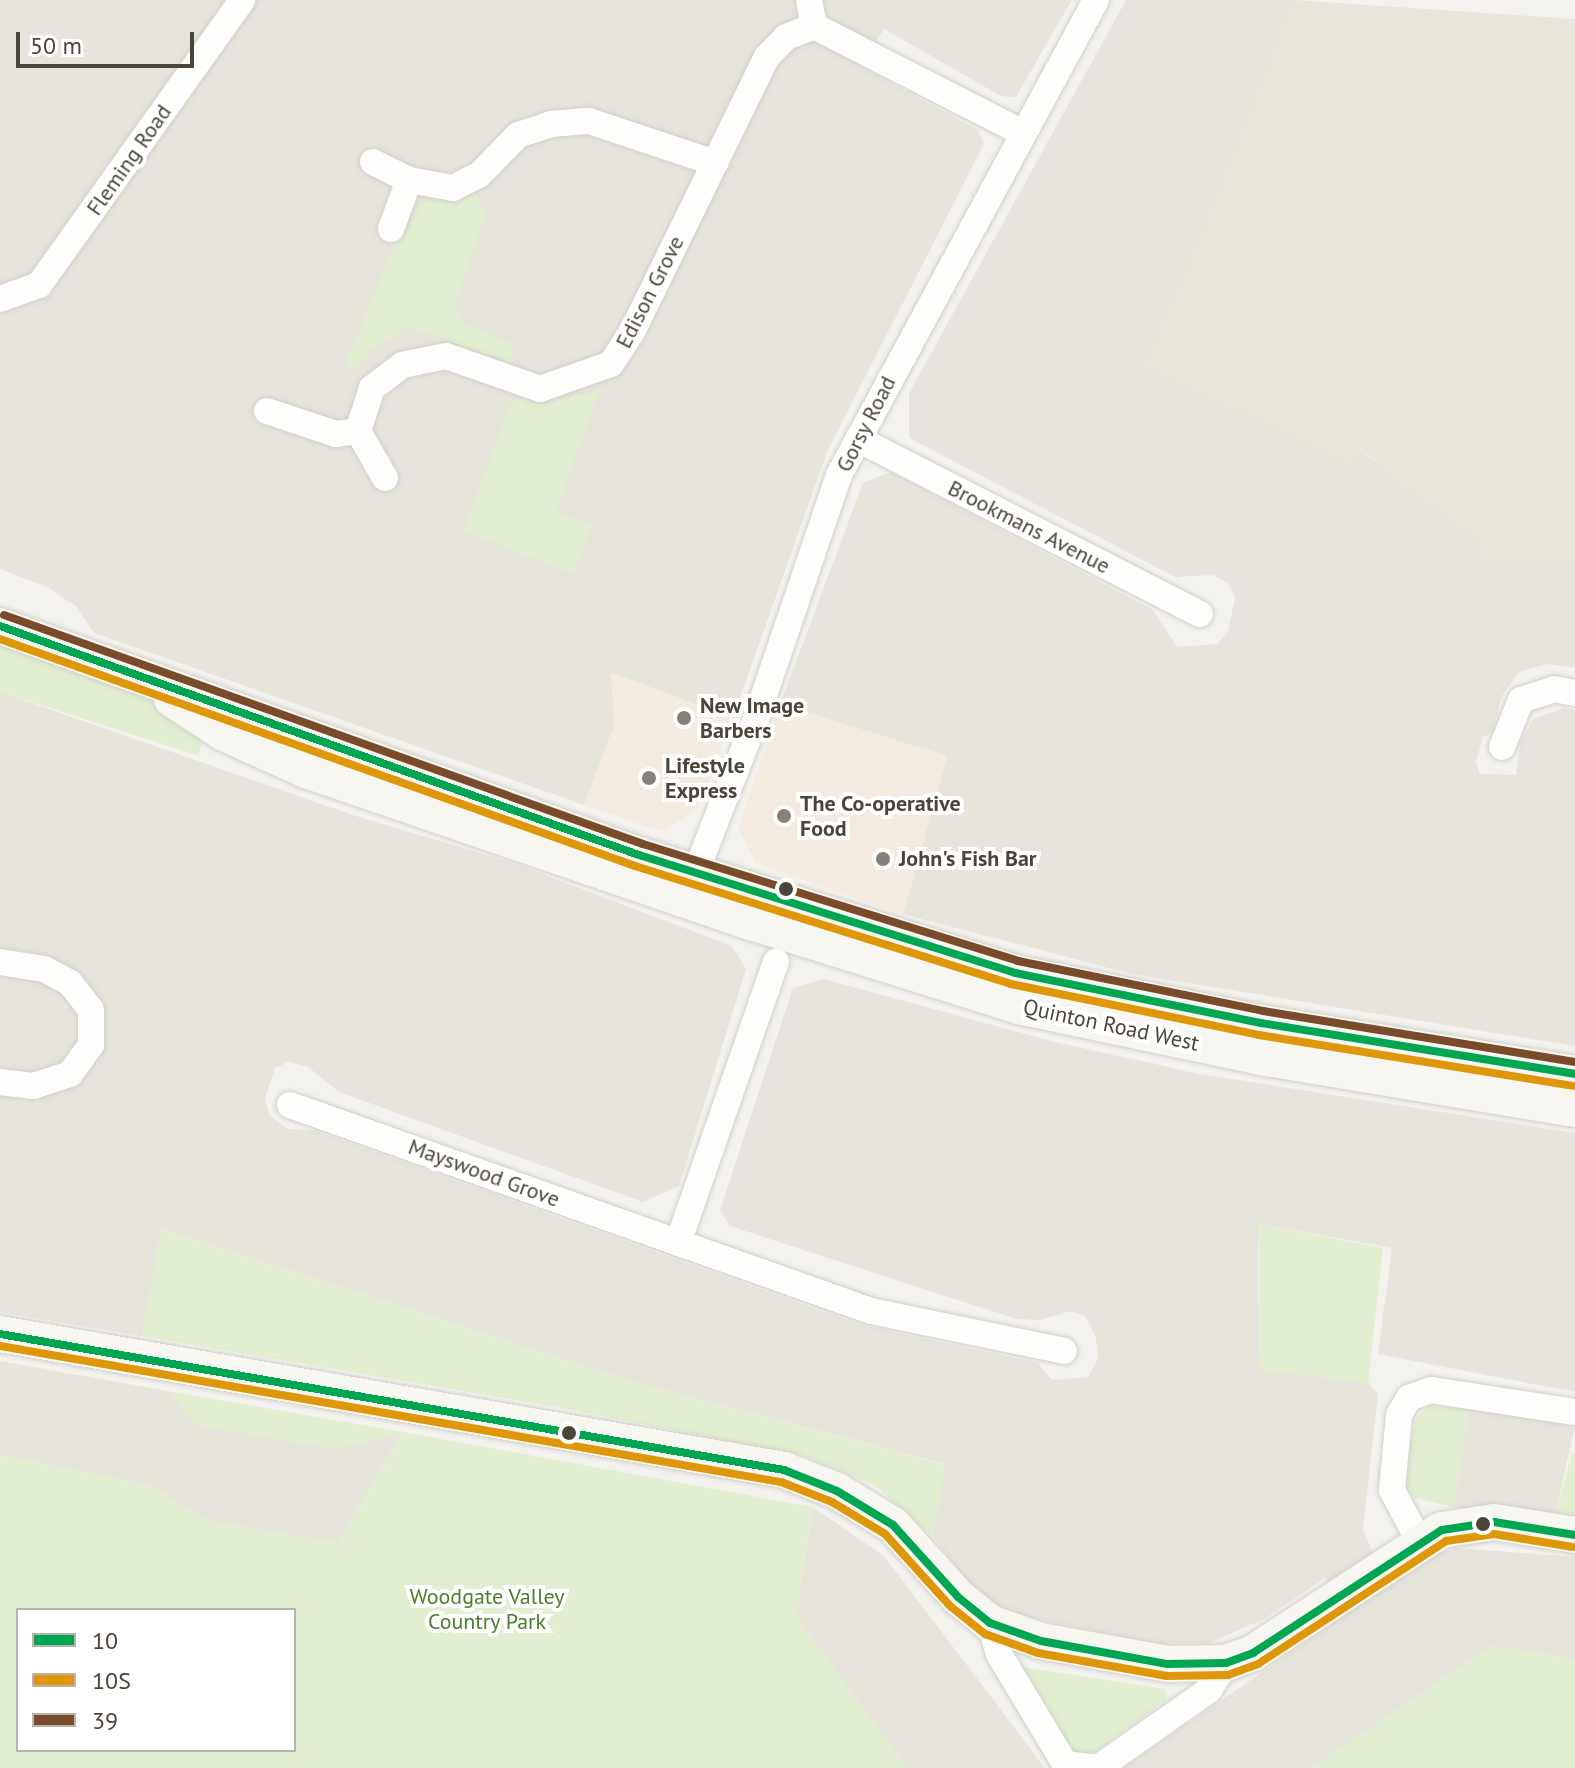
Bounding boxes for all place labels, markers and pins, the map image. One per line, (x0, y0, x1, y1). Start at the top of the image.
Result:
place label: New Image Barbers (700, 692, 805, 744)
marker: New Image Barbers (675, 709, 693, 727)
place label: Lifestyle Express (665, 752, 745, 804)
marker: Lifestyle Express (640, 769, 658, 787)
place label: The Co-operative Food (800, 790, 961, 842)
marker: The Co-operative Food (775, 807, 793, 825)
place label: John's Fish Bar (899, 846, 1037, 872)
marker: John's Fish Bar (874, 850, 892, 868)
unlabelled marker (778, 881, 794, 897)
unlabelled marker (561, 1425, 577, 1441)
unlabelled marker (1475, 1516, 1491, 1532)

